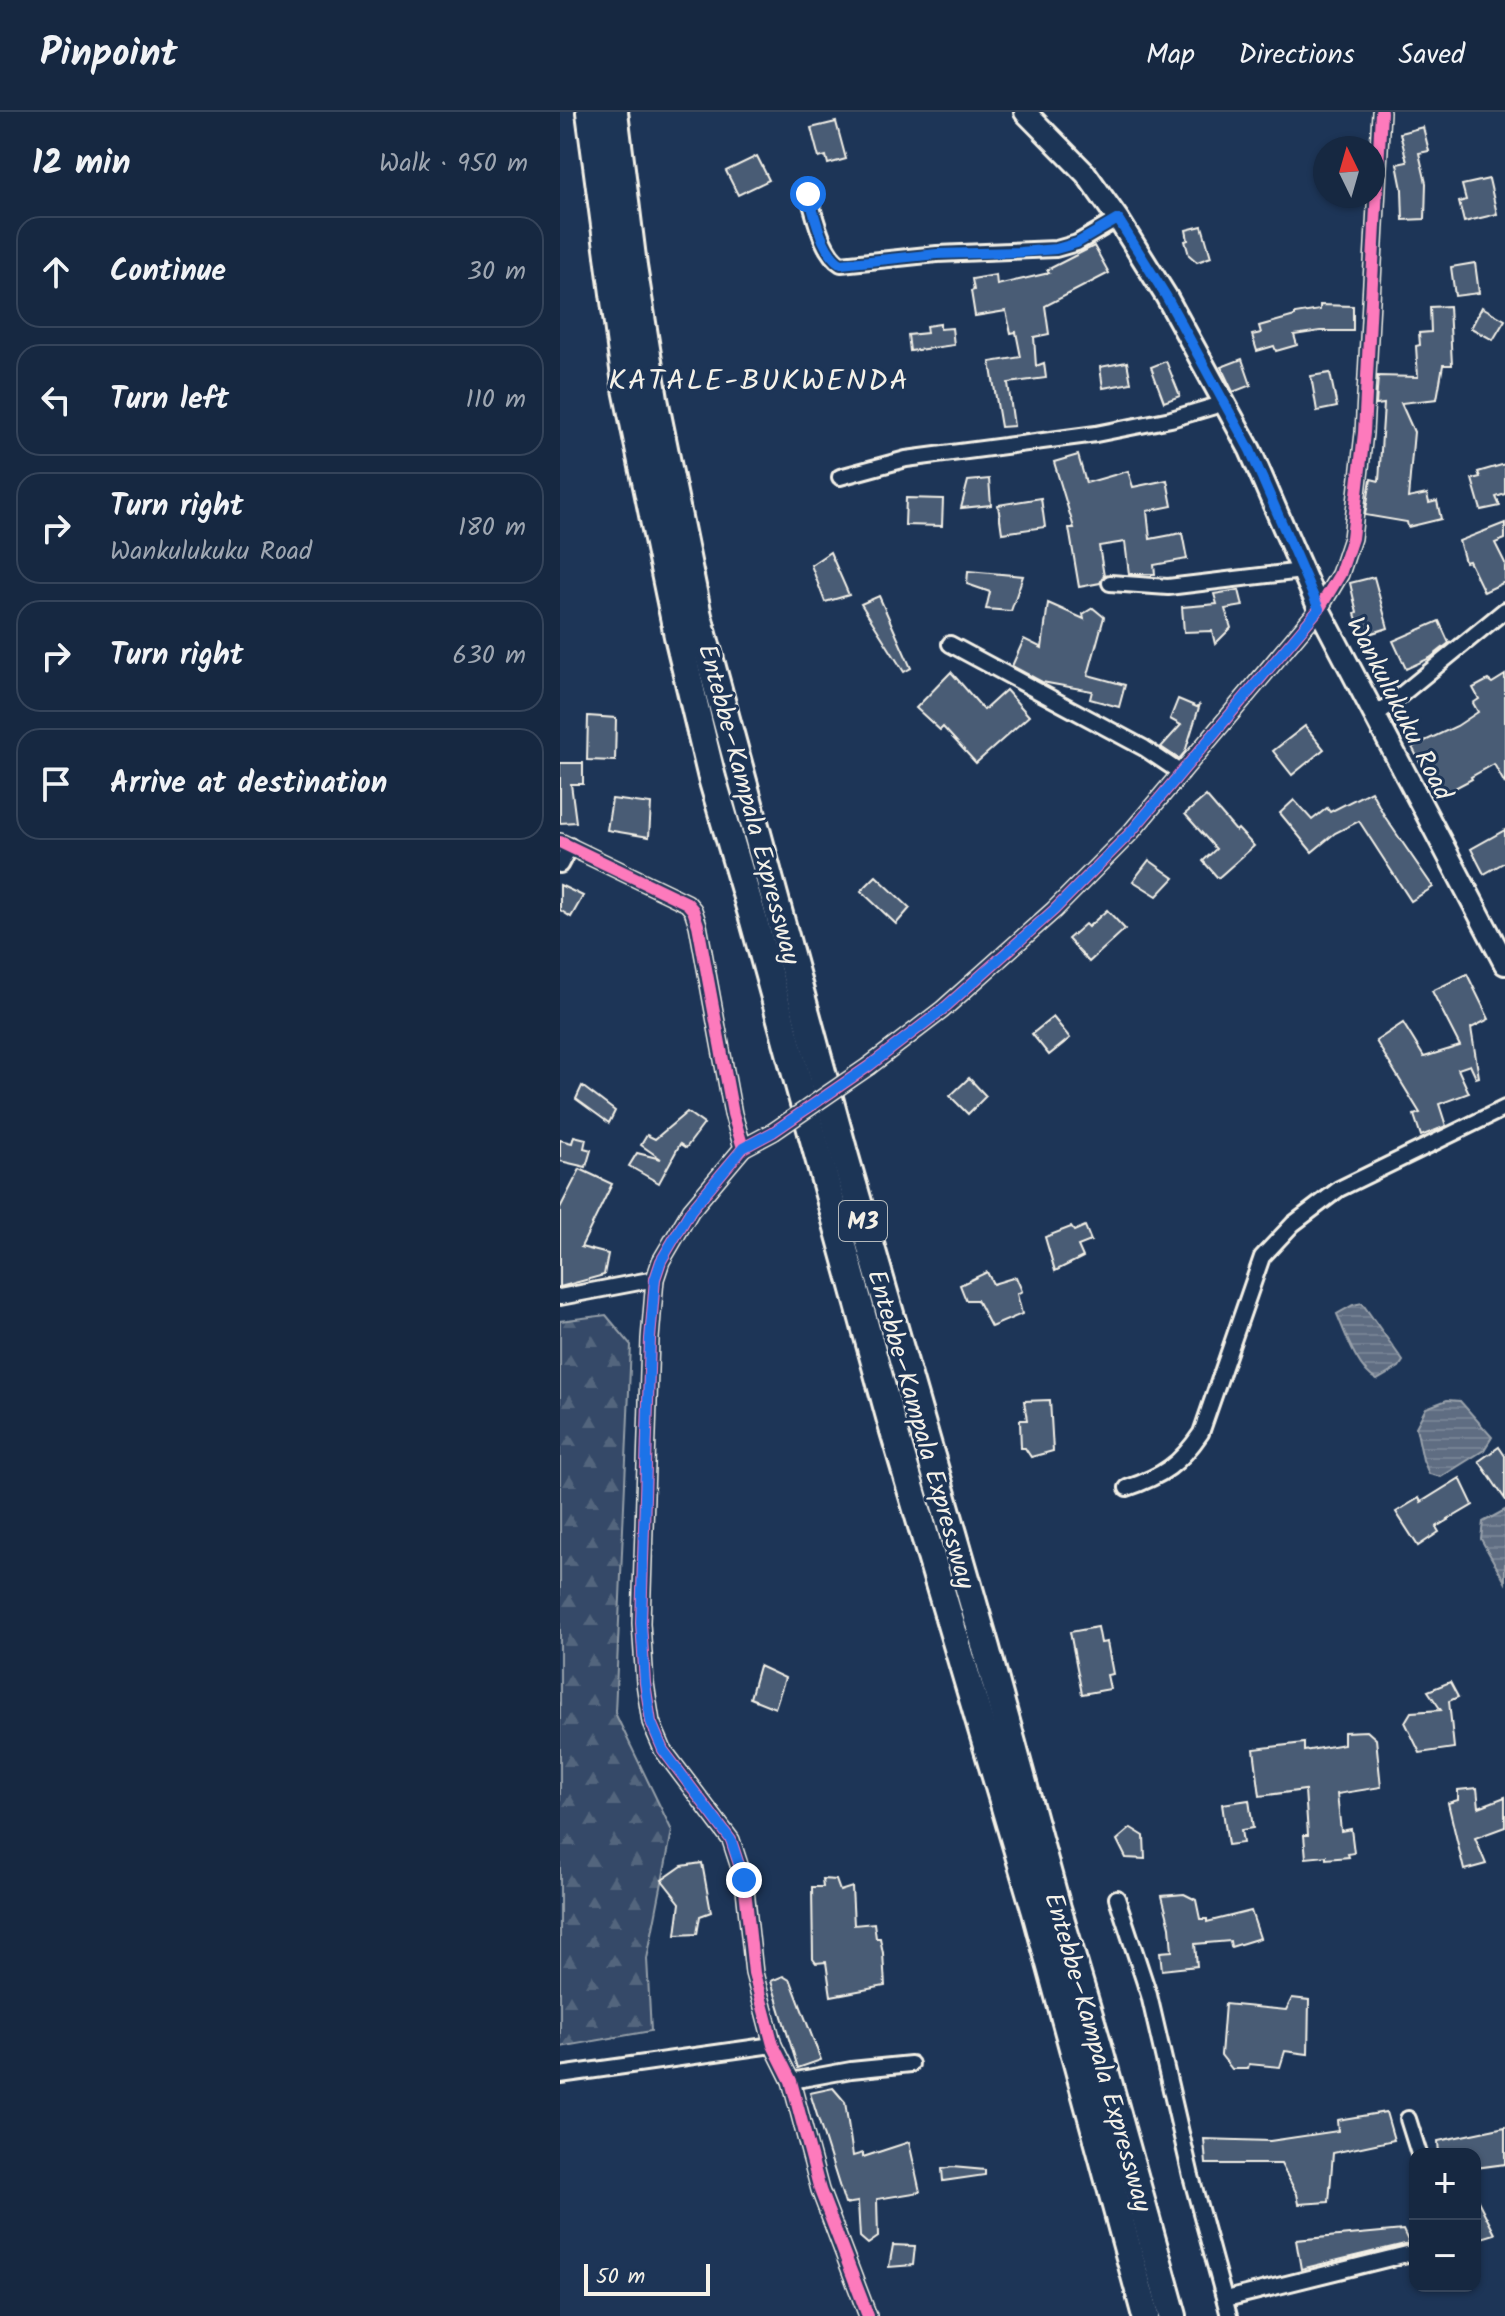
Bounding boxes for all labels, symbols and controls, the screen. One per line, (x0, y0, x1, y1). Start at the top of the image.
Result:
text: Pinpoint (40, 25, 178, 85)
text: Map (1146, 33, 1195, 78)
text: Directions (1239, 33, 1355, 78)
text: Saved (1399, 33, 1465, 78)
north arrow (1313, 136, 1385, 208)
text: 12 min (32, 137, 131, 191)
text: Walk · 950 m (379, 143, 528, 185)
route start (790, 176, 826, 212)
text: Continue (110, 248, 226, 296)
icon: ahead (34, 250, 78, 294)
text: 30 m (467, 251, 526, 293)
district label: KATALE-BUKWENDA (608, 358, 910, 406)
text: Turn left (110, 376, 229, 424)
icon: left (34, 378, 78, 422)
text: 110 m (466, 379, 526, 421)
text: Turn right (110, 483, 243, 531)
icon: right (34, 506, 78, 550)
text: 180 m (458, 507, 526, 549)
text: Wankulukuku Road (110, 531, 312, 573)
street label: Wankulukuku Road (1334, 609, 1463, 809)
text: Turn right (110, 632, 243, 680)
icon: right (34, 634, 78, 678)
text: 630 m (453, 635, 526, 677)
street label: Entebbe–Kampala Expressway (685, 639, 811, 970)
text: Arrive at destination (110, 760, 387, 808)
icon: arrive (34, 762, 78, 806)
road number: M3 (839, 1201, 887, 1241)
street label: Entebbe–Kampala Expressway (854, 1265, 986, 1595)
route end (726, 1862, 762, 1898)
street label: Entebbe–Kampala Expressway (1031, 1888, 1163, 2218)
map controls (1409, 2148, 1481, 2292)
button: + (1409, 2148, 1481, 2220)
button: − (1409, 2220, 1481, 2292)
scale bar (584, 2260, 710, 2296)
text: 50 m (596, 2260, 645, 2295)

